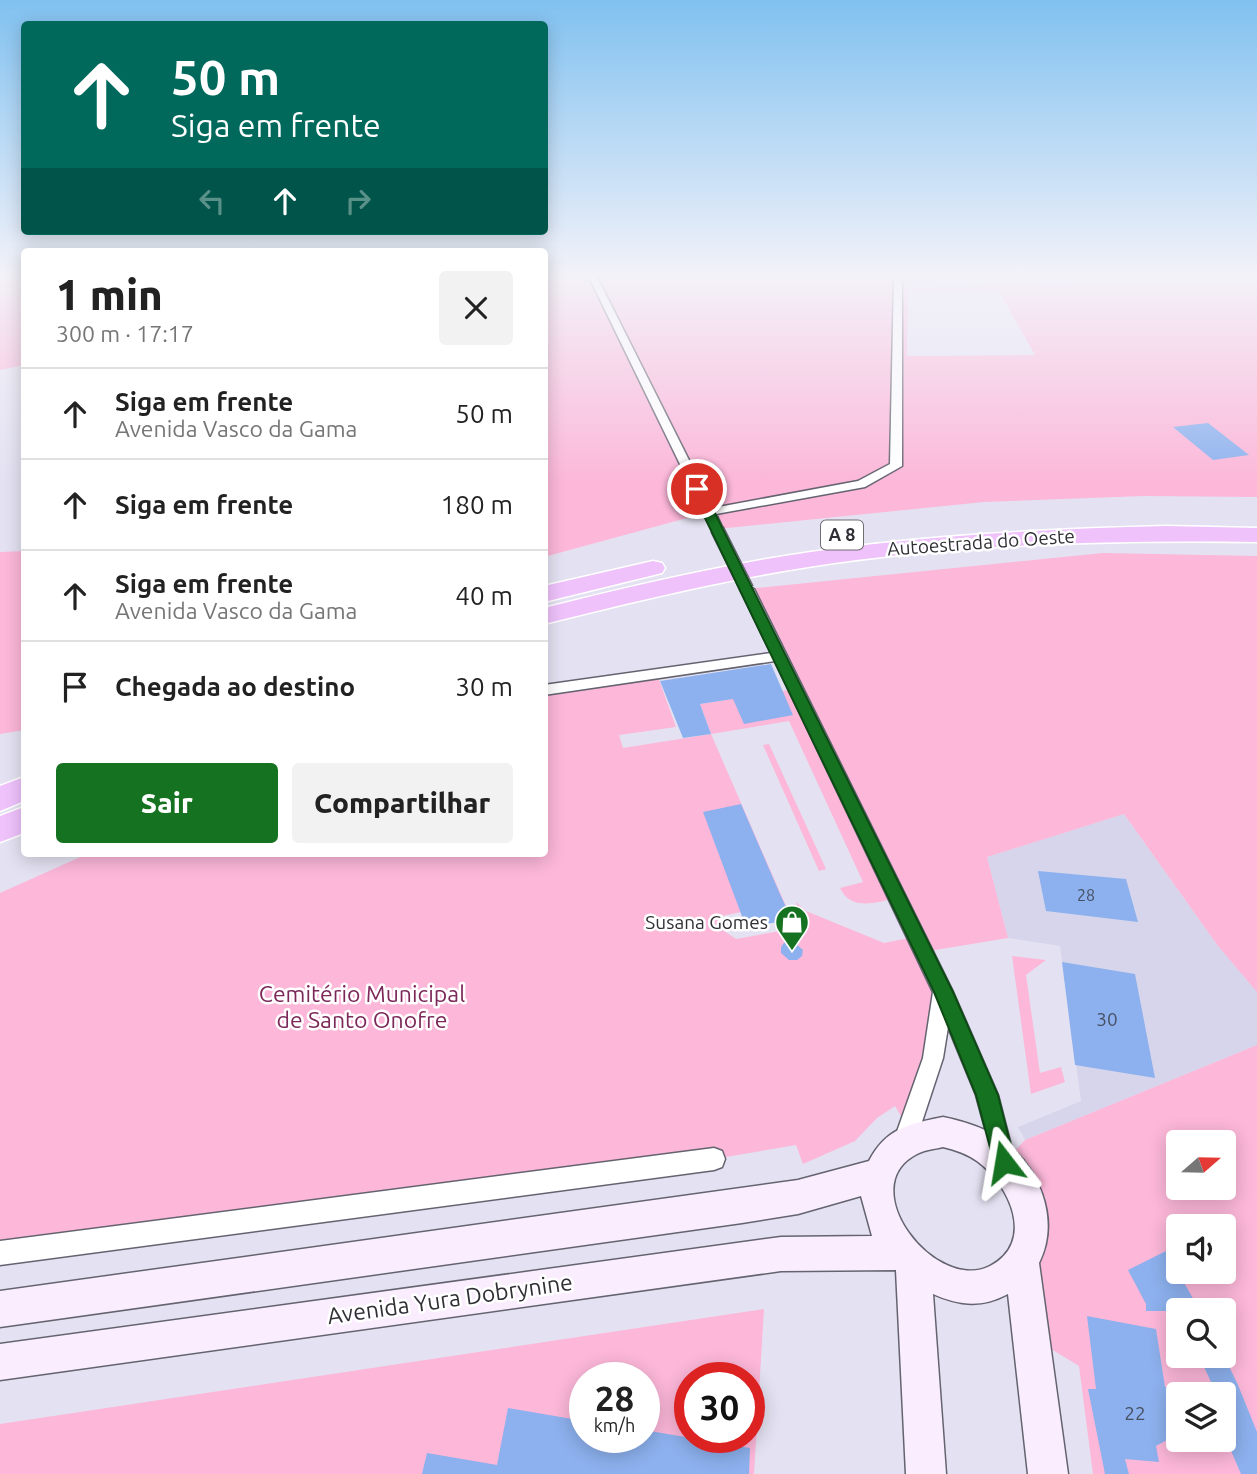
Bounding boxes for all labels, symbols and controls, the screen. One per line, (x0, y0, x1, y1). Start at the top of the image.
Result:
icon: ahead (56, 49, 147, 140)
text: 50 m (171, 49, 280, 104)
text: Siga em frente (171, 107, 381, 143)
icon: left (193, 182, 231, 220)
icon: ahead (266, 182, 304, 220)
icon: right (339, 182, 377, 220)
text: 1 min (56, 271, 163, 318)
button: close (439, 271, 513, 345)
text: 300 m · 17:17 (56, 321, 194, 346)
text: Siga em frente (115, 387, 293, 416)
icon: ahead (56, 395, 94, 433)
text: 50 m (455, 399, 513, 428)
text: Avenida Vasco da Gama (115, 416, 357, 441)
pin (667, 459, 727, 519)
icon: arrive (678, 470, 716, 508)
icon: ahead (56, 486, 94, 524)
text: Siga em frente (115, 490, 293, 519)
text: 180 m (441, 490, 513, 519)
road number: A 8 (821, 520, 863, 550)
street label: Autoestrada do Oeste (886, 524, 1076, 560)
text: Siga em frente (115, 569, 293, 598)
icon: ahead (56, 577, 94, 615)
text: 40 m (455, 581, 513, 610)
text: Avenida Vasco da Gama (115, 598, 357, 623)
icon: arrive (56, 668, 94, 706)
text: Chegada ao destino (115, 672, 355, 701)
text: 30 m (455, 672, 513, 701)
button: Sair (56, 763, 278, 843)
button: Compartilhar (292, 763, 513, 843)
house number: 28 (1077, 886, 1095, 904)
shop icon: Susana Gomes (773, 903, 811, 952)
place label: Susana Gomes (645, 911, 768, 933)
park label: Cemitério Municipal de Santo Onofre (259, 981, 465, 1032)
house number: 30 (1096, 1008, 1118, 1030)
position arrow (967, 1125, 1041, 1199)
north arrow (1166, 1130, 1236, 1200)
map controls (1166, 1130, 1236, 1452)
button: sound (1166, 1214, 1236, 1284)
street label: Avenida Yura Dobrynine (326, 1269, 574, 1328)
button: search (1166, 1298, 1236, 1368)
speed limit sign: 30 (674, 1362, 765, 1453)
text: 28 (595, 1378, 634, 1418)
button: layers (1166, 1382, 1236, 1452)
house number: 22 (1124, 1402, 1146, 1424)
text: km/h (594, 1415, 635, 1435)

